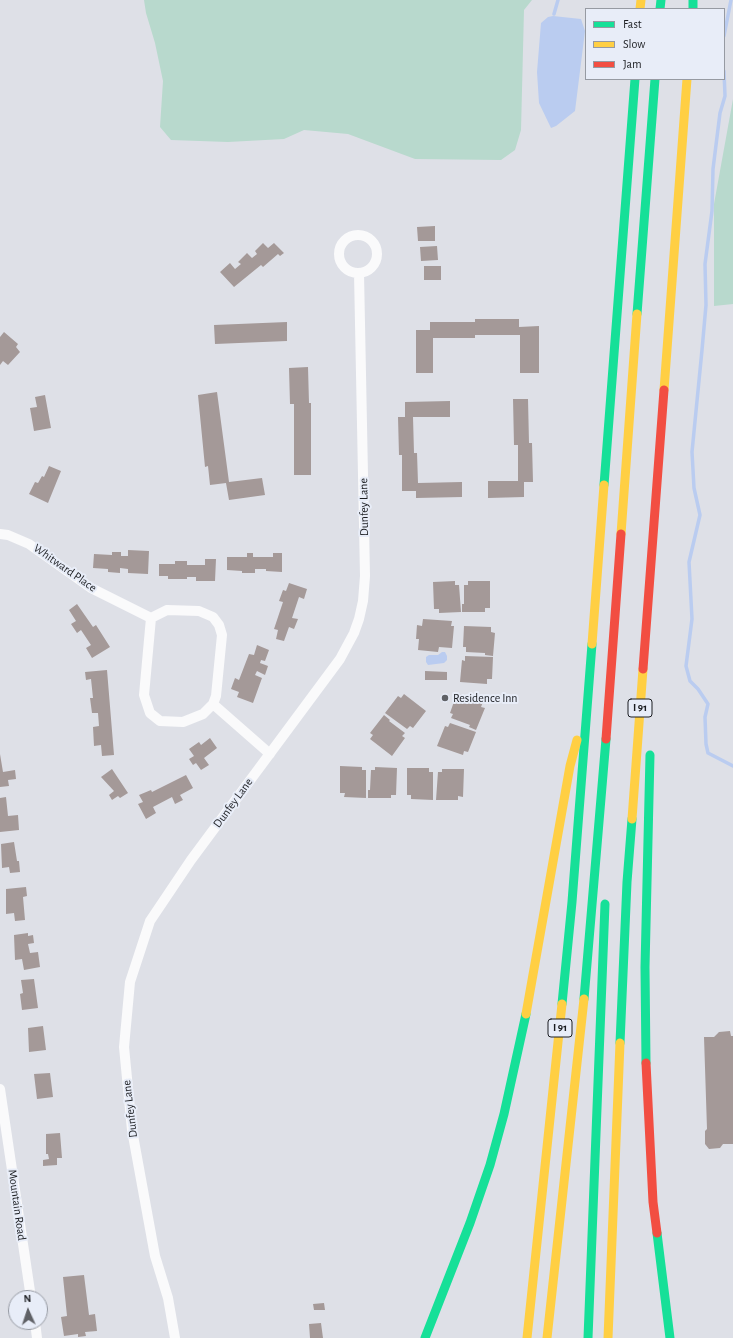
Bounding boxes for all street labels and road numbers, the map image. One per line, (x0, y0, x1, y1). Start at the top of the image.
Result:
street label: Dunfey Lane (356, 478, 372, 536)
street label: Whitward Place (31, 541, 99, 595)
road number: I 91 (628, 699, 652, 717)
street label: Dunfey Lane (210, 775, 256, 831)
road number: I 91 (548, 1019, 572, 1037)
street label: Dunfey Lane (119, 1079, 141, 1139)
street label: Mountain Road (5, 1169, 29, 1241)

